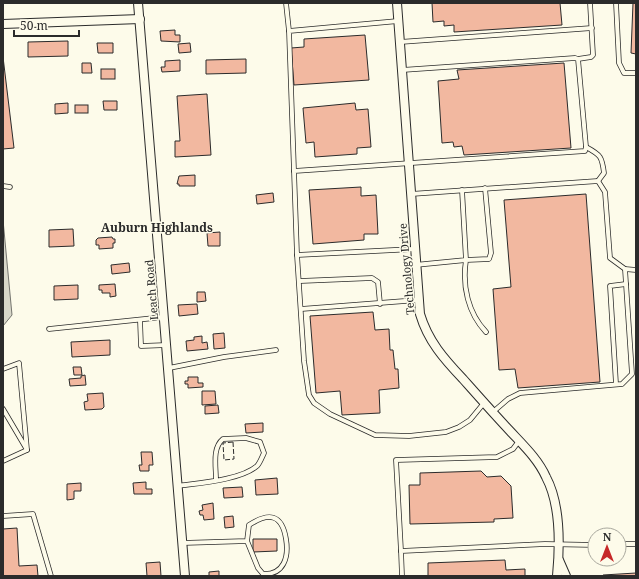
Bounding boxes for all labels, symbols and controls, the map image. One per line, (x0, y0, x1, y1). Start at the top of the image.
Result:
scale bar (14, 12, 79, 38)
text: 50 m (20, 17, 48, 34)
district label: Auburn Highlands (101, 219, 213, 236)
street label: Technology Drive (395, 223, 417, 315)
street label: Leach Road (141, 259, 161, 321)
north arrow (587, 527, 627, 567)
text: N (603, 529, 612, 544)

